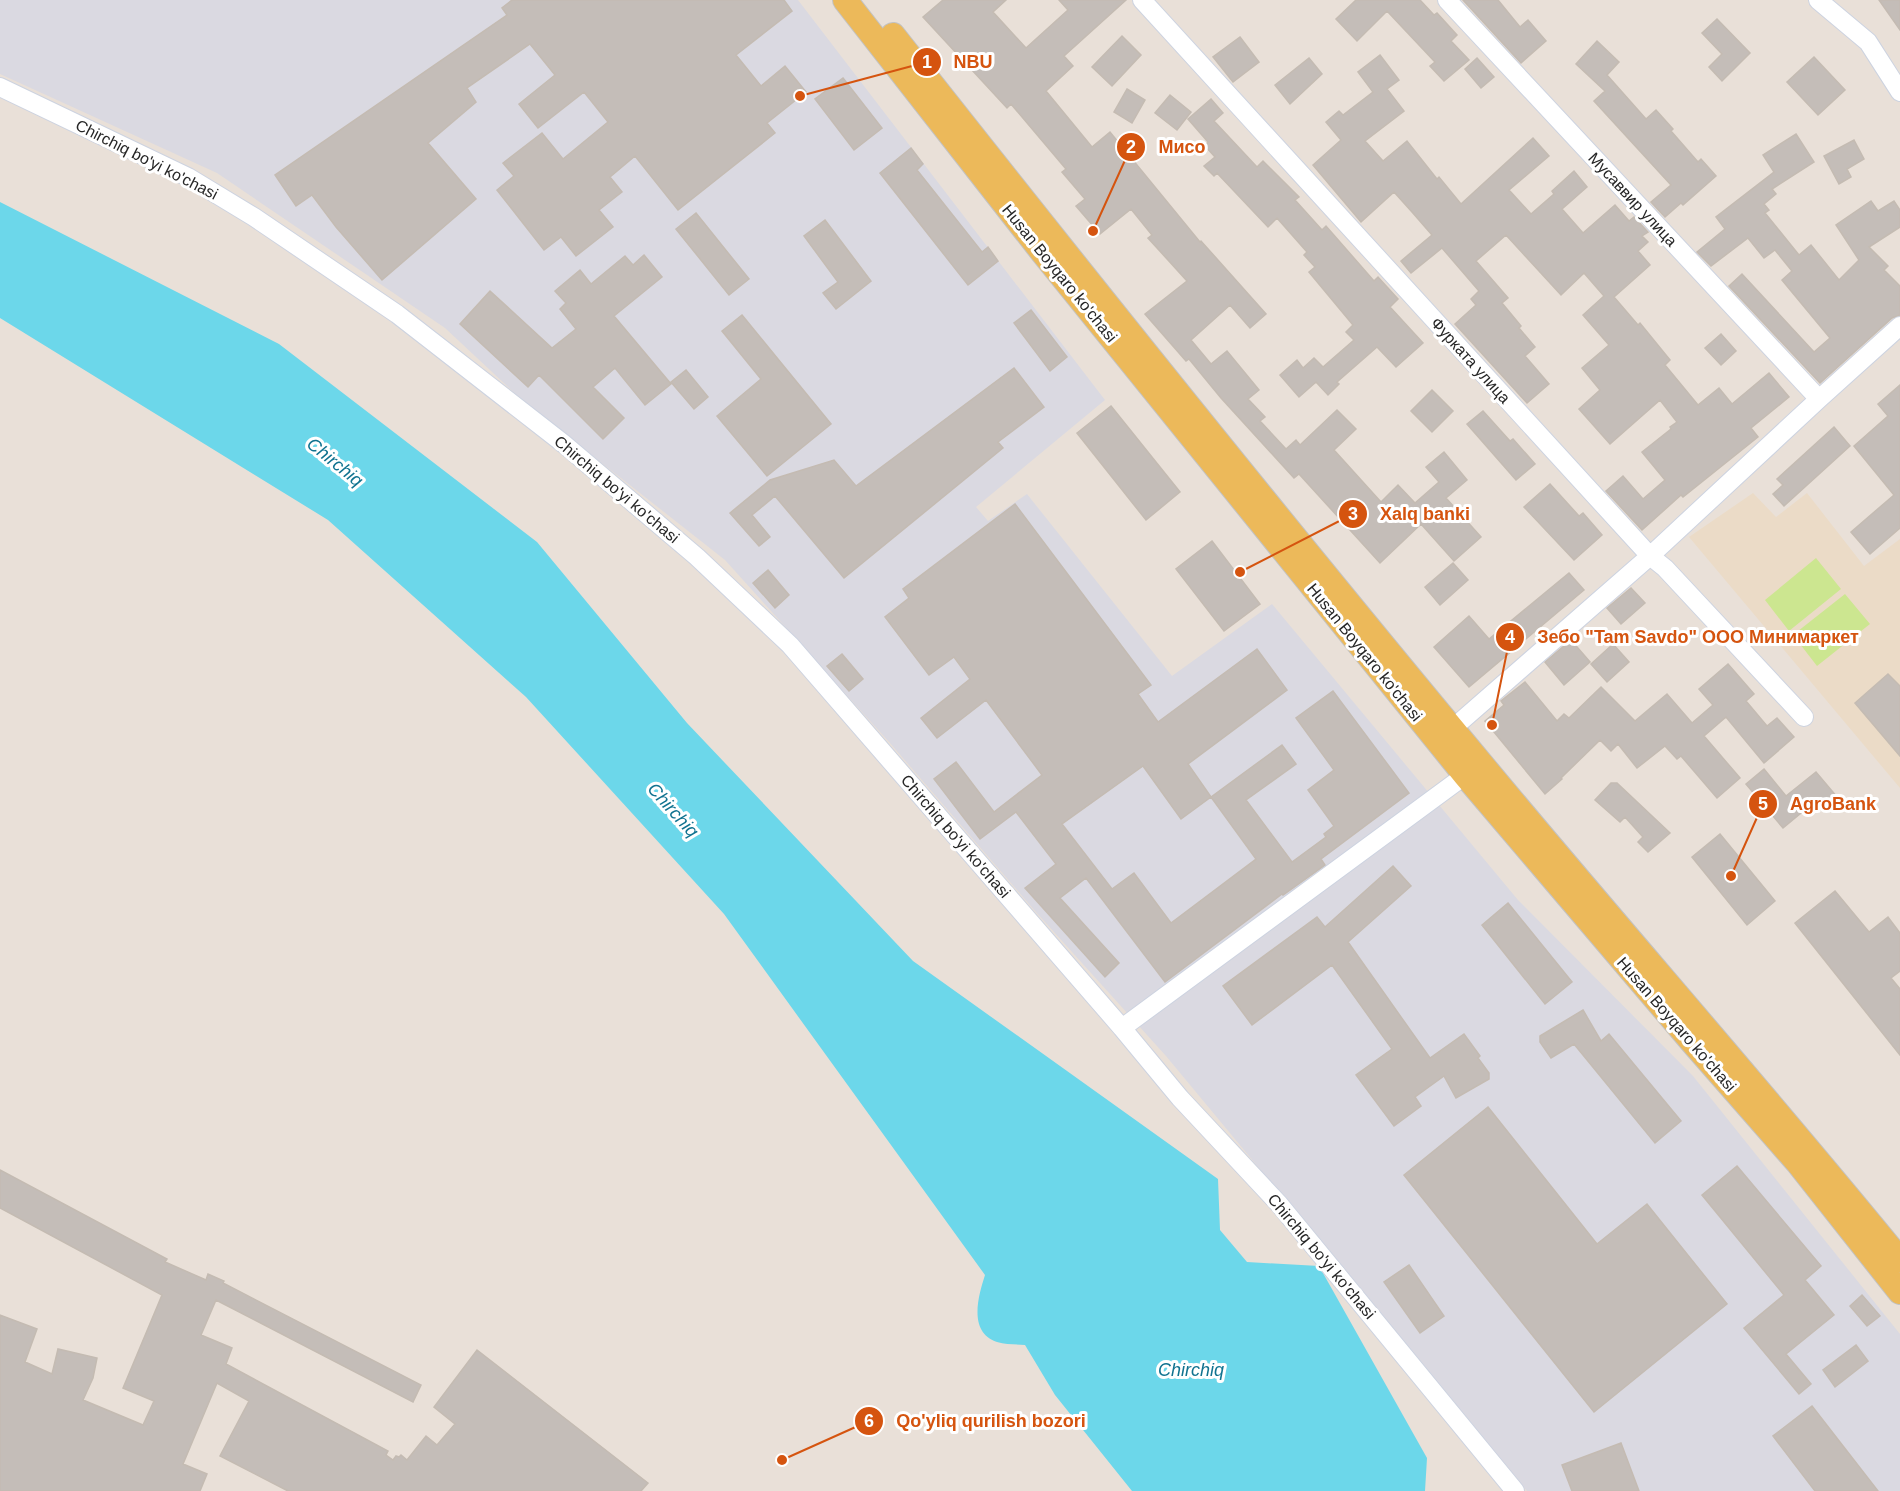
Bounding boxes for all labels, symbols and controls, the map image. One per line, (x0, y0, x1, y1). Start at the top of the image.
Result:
callout: NBU (912, 44, 1005, 80)
text: 1 (922, 52, 932, 72)
text: NBU (954, 52, 993, 72)
street label: Chirchiq bo'yi ko'chasi (73, 116, 221, 203)
callout: Мисо (1116, 129, 1217, 165)
text: 2 (1126, 137, 1136, 157)
text: Мисо (1158, 137, 1206, 157)
street label: Мусаввир улица (1585, 149, 1680, 250)
street label: Husan Boyqaro ko'chasi (999, 201, 1120, 346)
street label: Фурката улица (1428, 314, 1514, 407)
street label: Chirchiq bo'yi ko'chasi (551, 432, 682, 546)
water label: Chirchiq (303, 433, 367, 491)
callout: Xalq banki (1338, 496, 1482, 532)
text: 3 (1348, 504, 1358, 524)
text: Xalq banki (1380, 504, 1470, 524)
street label: Husan Boyqaro ko'chasi (1304, 580, 1425, 725)
callout: Зебо "Tam Savdo" ООО Минимаркет (1495, 619, 1871, 655)
text: 4 (1505, 627, 1515, 647)
text: Зебо "Tam Savdo" ООО Минимаркет (1537, 627, 1859, 647)
street label: Chirchiq bo'yi ko'chasi (898, 771, 1014, 901)
water label: Chirchiq (643, 779, 703, 841)
callout: AgroBank (1748, 786, 1888, 822)
text: 5 (1758, 794, 1768, 814)
text: AgroBank (1790, 794, 1877, 814)
street label: Husan Boyqaro ko'chasi (1614, 954, 1739, 1095)
street label: Chirchiq bo'yi ko'chasi (1265, 1191, 1379, 1322)
water label: Chirchiq (1158, 1360, 1224, 1380)
callout: Qo'yliq qurilish bozori (854, 1403, 1098, 1439)
text: 6 (864, 1411, 874, 1431)
text: Qo'yliq qurilish bozori (896, 1411, 1086, 1431)

